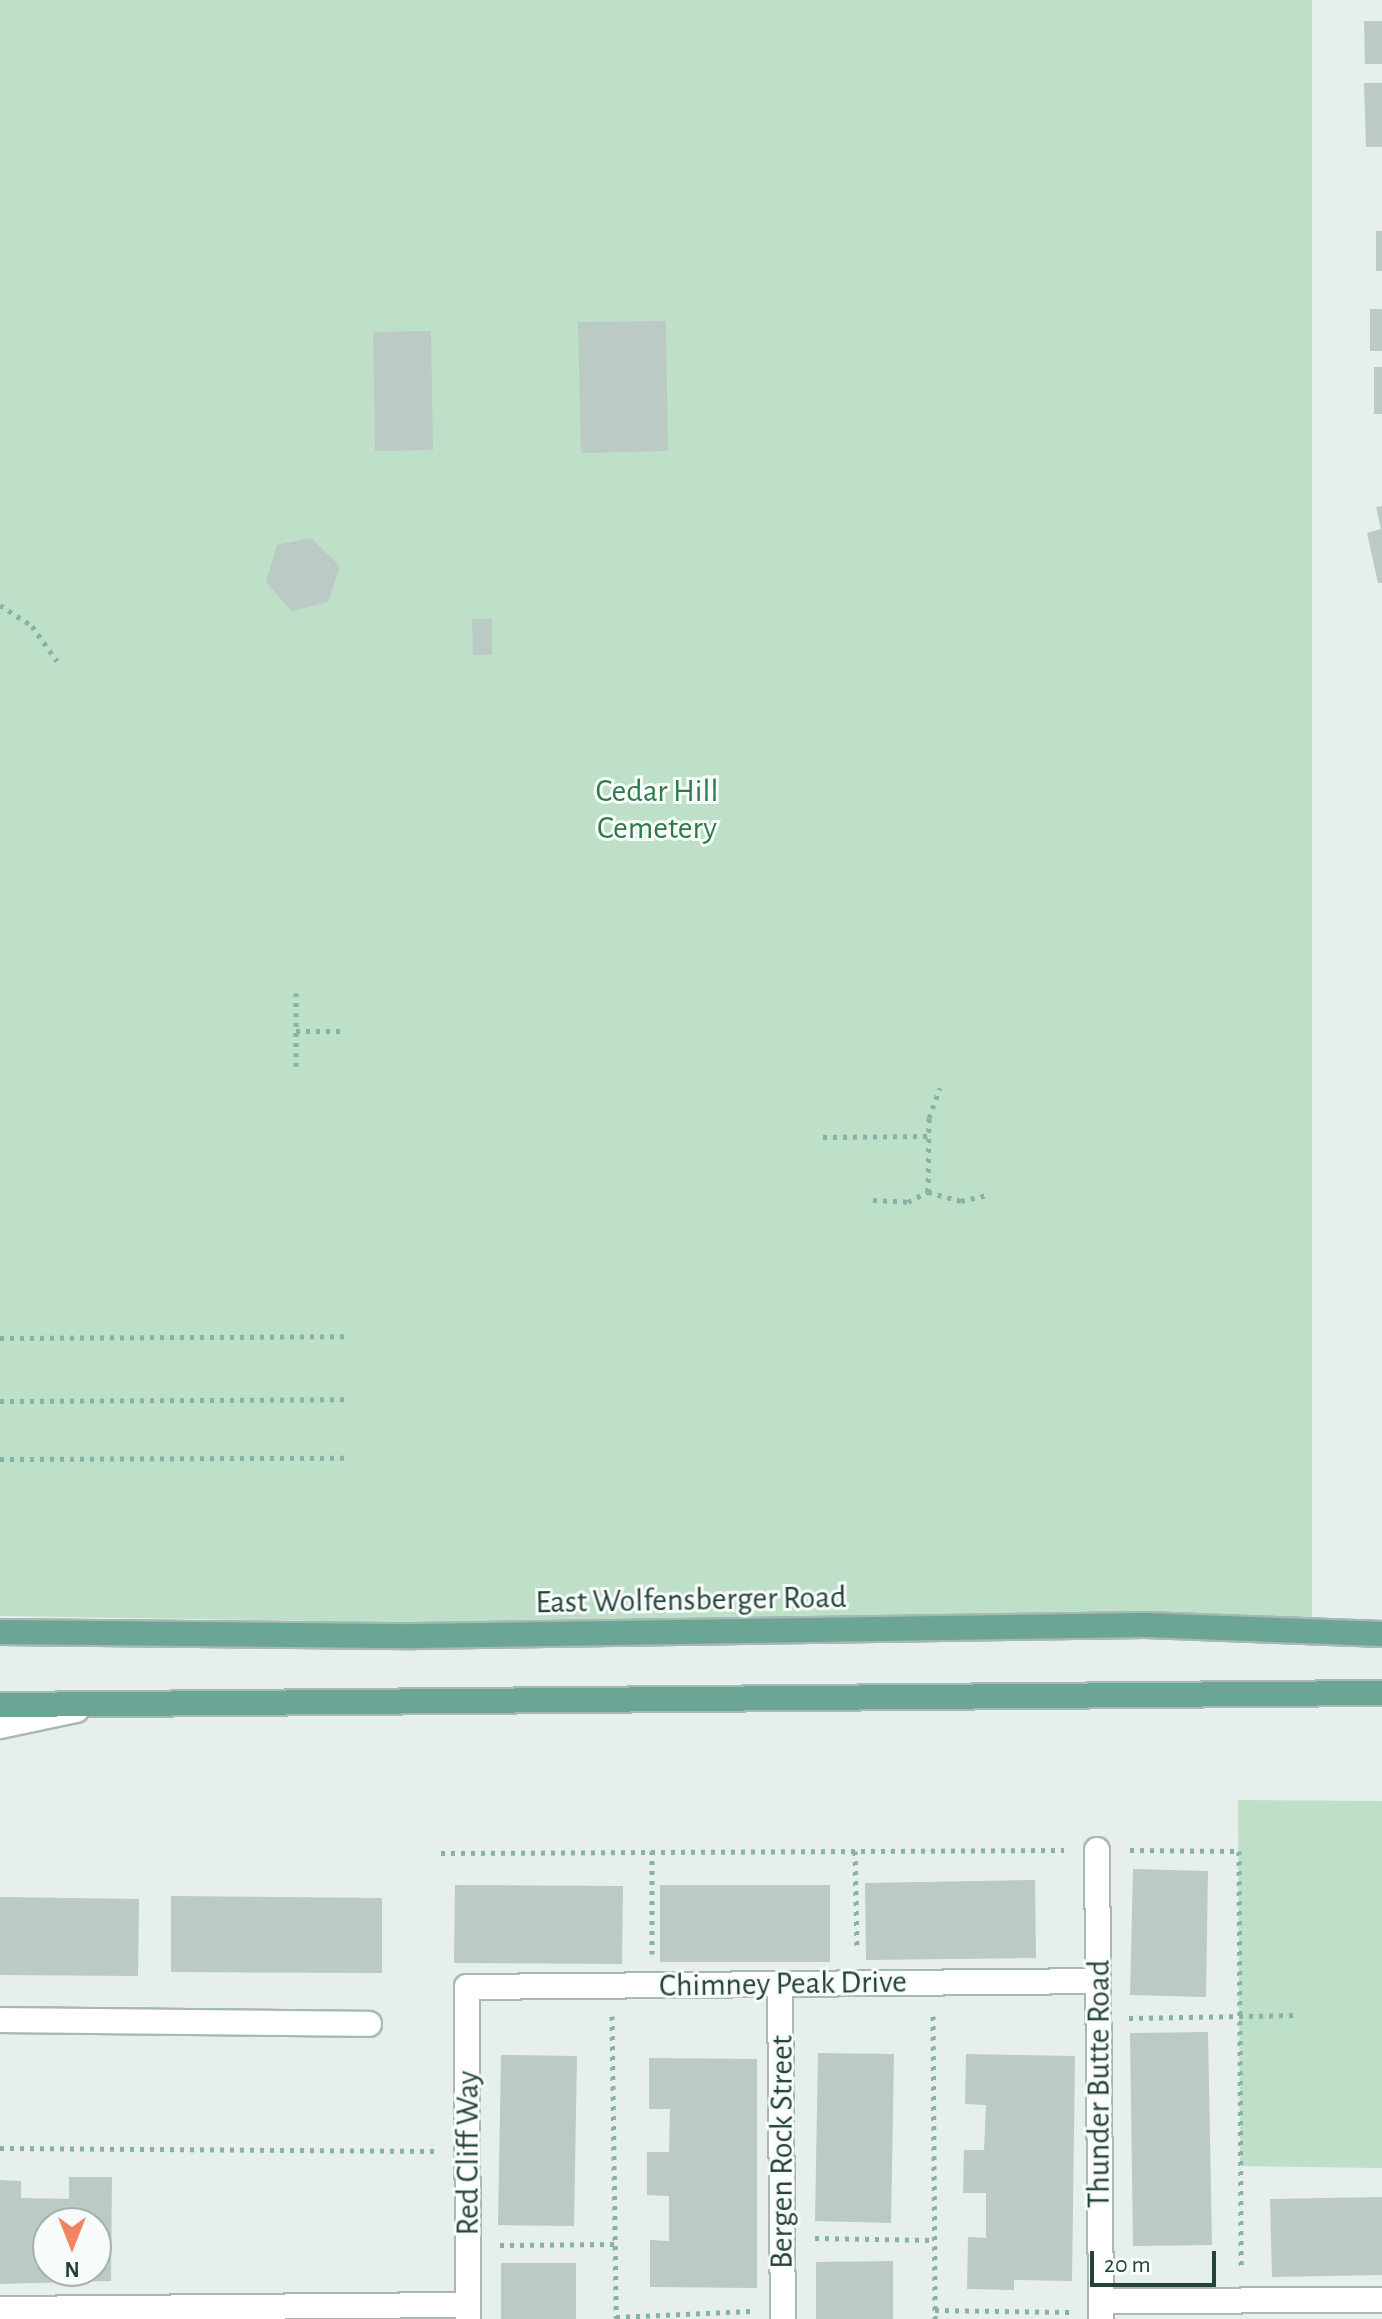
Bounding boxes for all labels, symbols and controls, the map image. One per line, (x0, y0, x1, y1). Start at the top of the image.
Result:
park label: Cedar Hill Cemetery (596, 773, 718, 848)
street label: East Wolfensberger Road (535, 1578, 847, 1622)
street label: Thunder Butte Road (1080, 1960, 1118, 2208)
street label: Chimney Peak Drive (659, 1963, 907, 2005)
street label: Bergen Rock Street (763, 2035, 801, 2269)
street label: Red Cliff Way (449, 2070, 487, 2236)
north arrow (32, 2207, 112, 2287)
scale bar (1094, 2235, 1220, 2285)
text: 20 m (1104, 2253, 1151, 2277)
text: N (64, 2258, 80, 2280)

